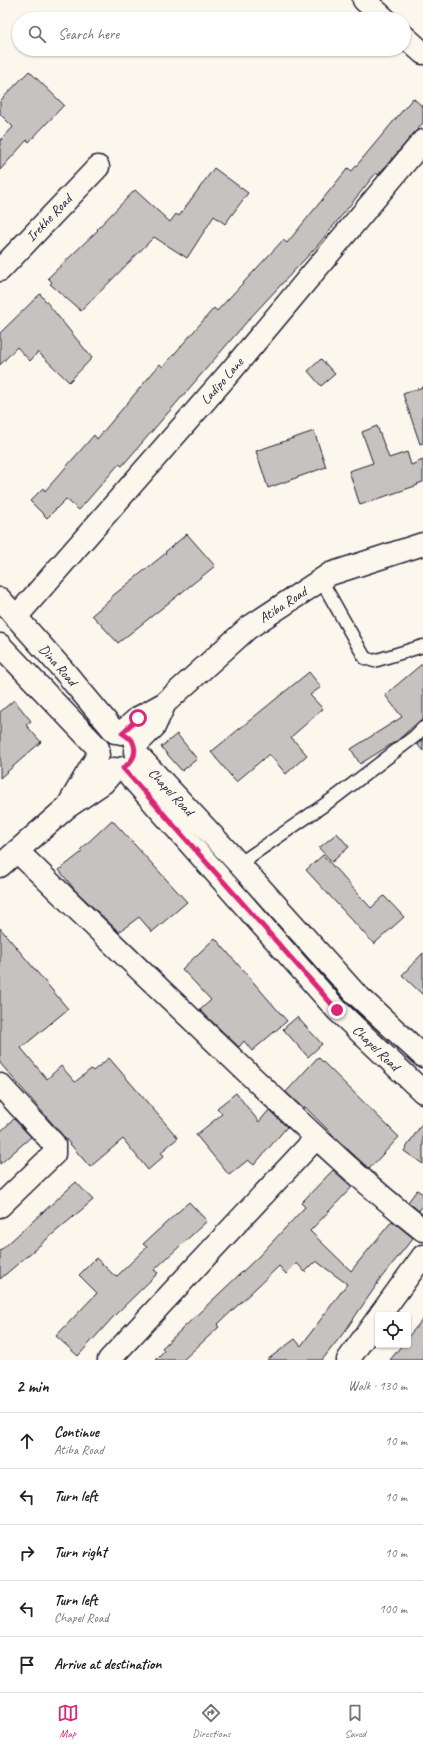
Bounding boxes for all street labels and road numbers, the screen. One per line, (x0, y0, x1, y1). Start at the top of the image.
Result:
street label: Irekhe Road (23, 189, 77, 245)
street label: Ladipo Lane (197, 353, 248, 408)
street label: Atiba Road (256, 582, 312, 627)
street label: Dina Road (35, 641, 82, 691)
street label: Chapel Road (145, 765, 199, 821)
street label: Chapel Road (349, 1021, 405, 1076)

